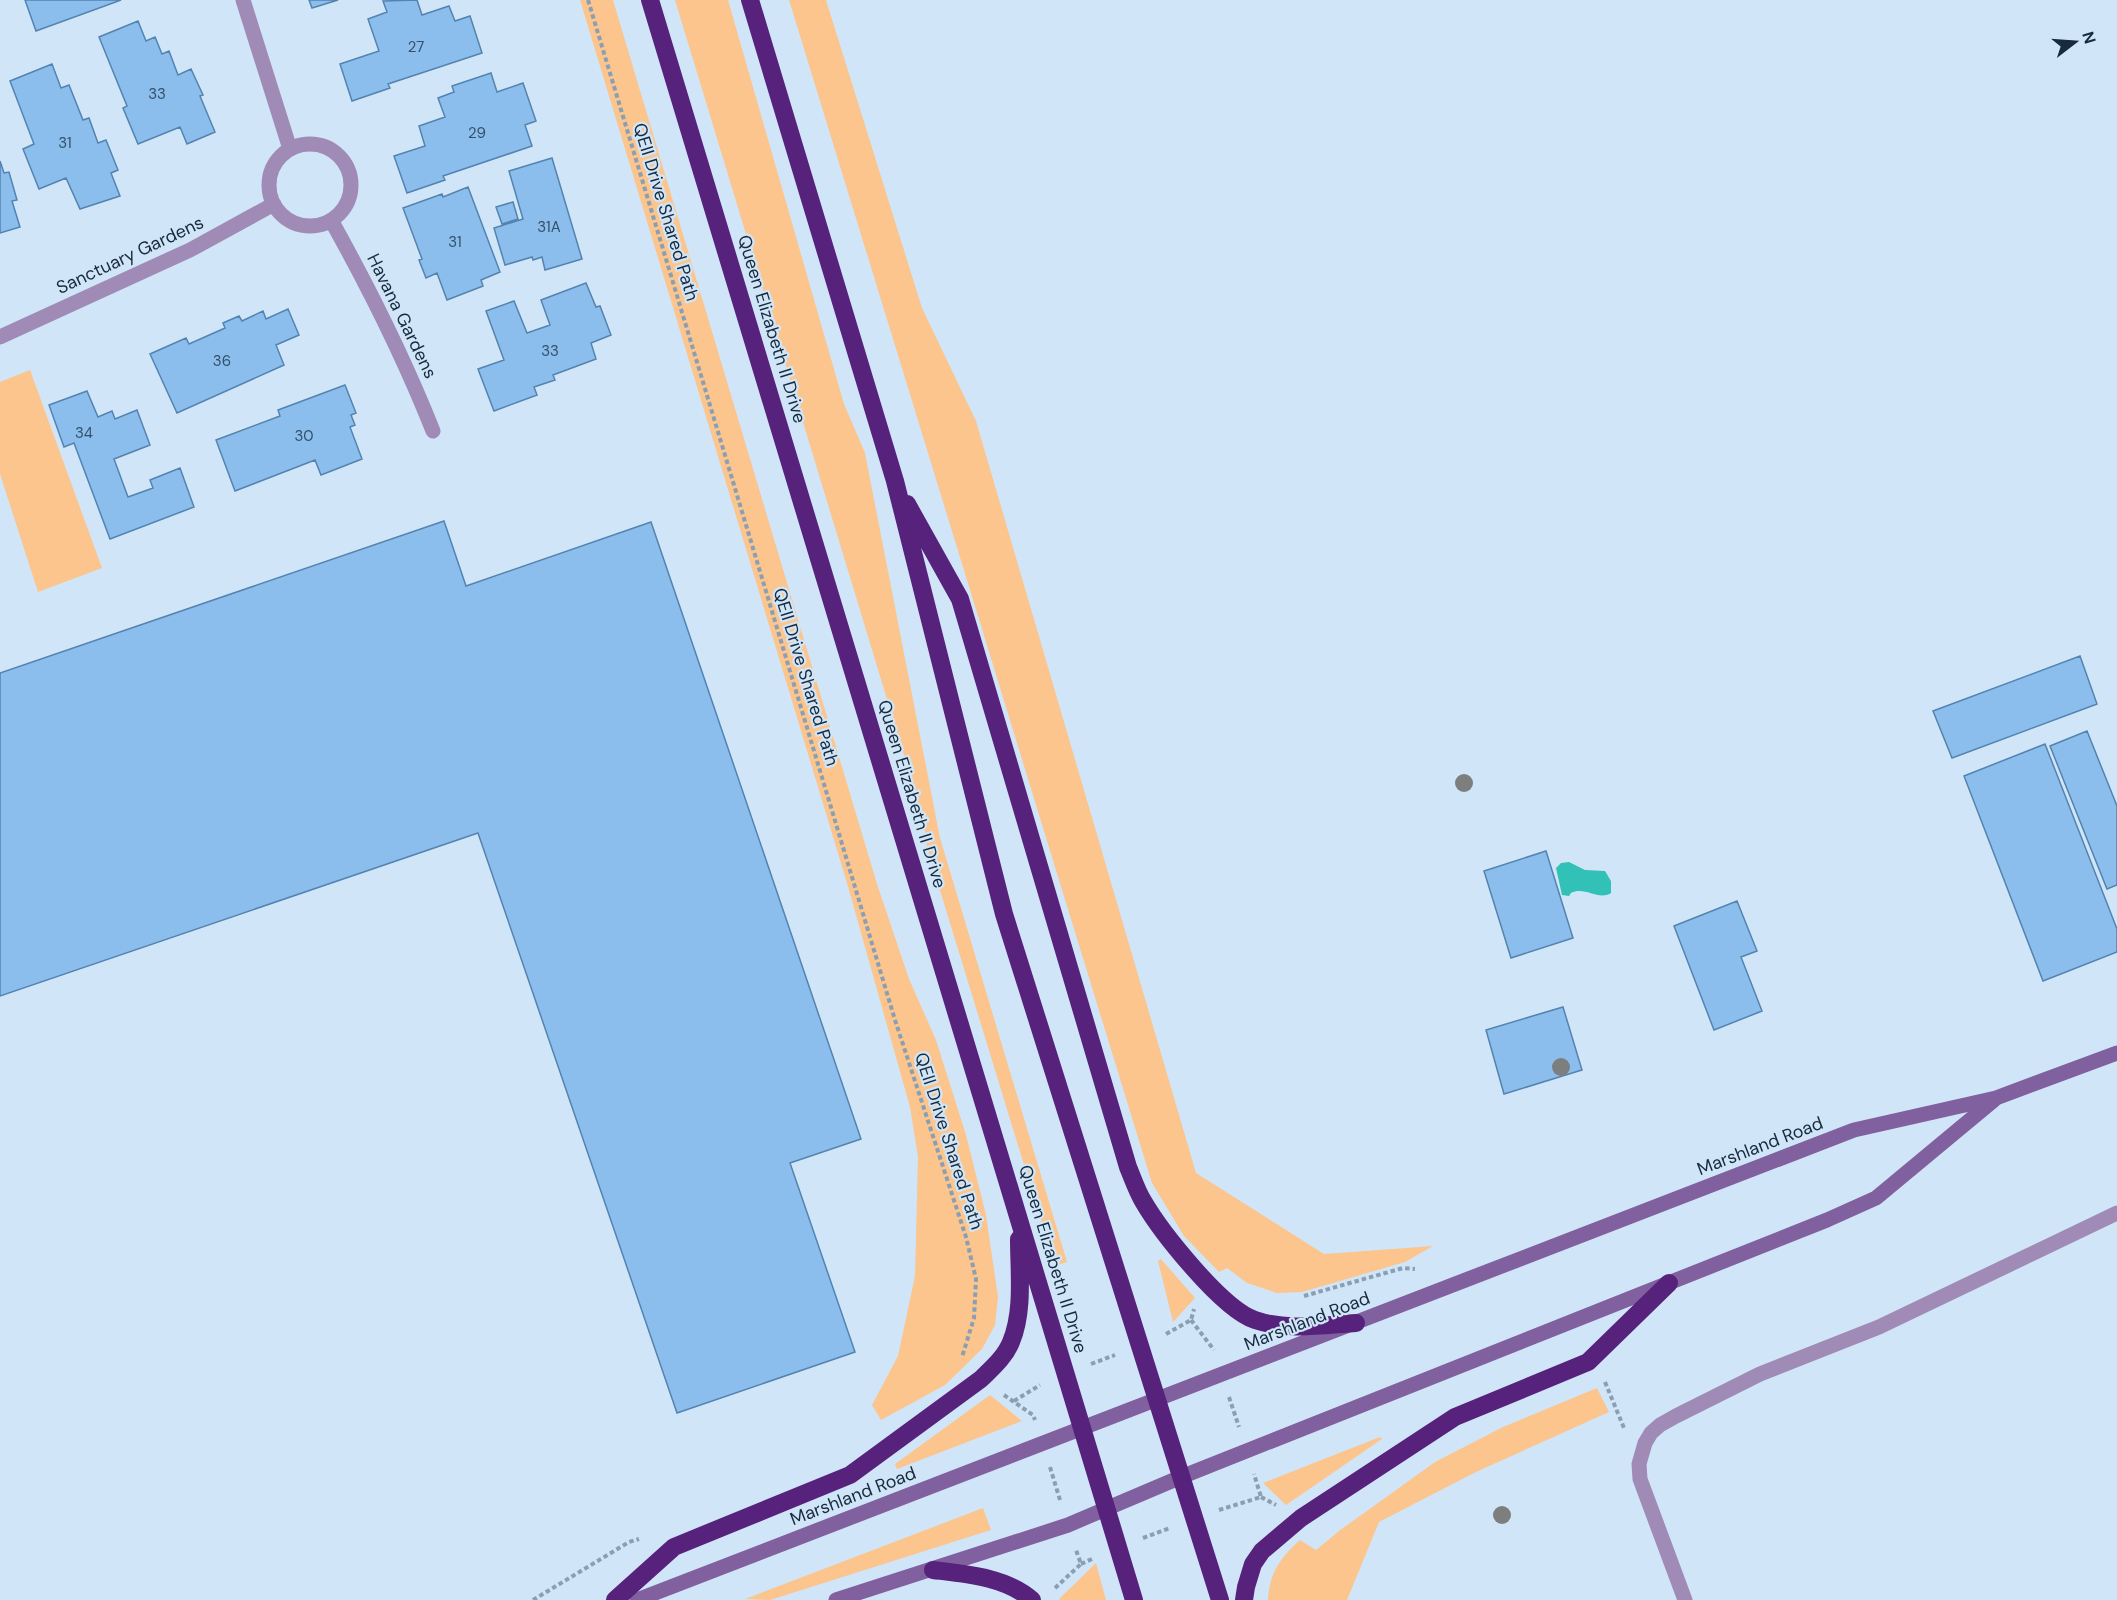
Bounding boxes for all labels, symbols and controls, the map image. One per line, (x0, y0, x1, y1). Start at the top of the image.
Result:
north arrow (2045, 12, 2105, 72)
text: N (2077, 29, 2101, 46)
house number: 27 (408, 37, 424, 57)
house number: 33 (148, 84, 166, 104)
street label: QEII Drive Shared Path (627, 120, 705, 304)
house number: 29 (468, 123, 486, 143)
house number: 31 (58, 133, 72, 153)
street label: Sanctuary Gardens (52, 210, 208, 300)
house number: 31A (537, 217, 561, 237)
house number: 31 (448, 232, 462, 252)
street label: Queen Elizabeth II Drive (732, 232, 812, 426)
street label: Havana Gardens (361, 250, 443, 382)
house number: 33 (541, 341, 559, 361)
house number: 36 (213, 351, 231, 371)
house number: 34 (75, 423, 93, 443)
house number: 30 (294, 426, 314, 446)
street label: QEII Drive Shared Path (767, 585, 845, 769)
street label: Queen Elizabeth II Drive (872, 697, 952, 891)
street label: QEII Drive Shared Path (909, 1049, 989, 1233)
street label: Marshland Road (1694, 1111, 1826, 1181)
street label: Queen Elizabeth II Drive (1013, 1162, 1093, 1356)
street label: Marshland Road (1241, 1286, 1373, 1356)
street label: Marshland Road (787, 1461, 919, 1531)

